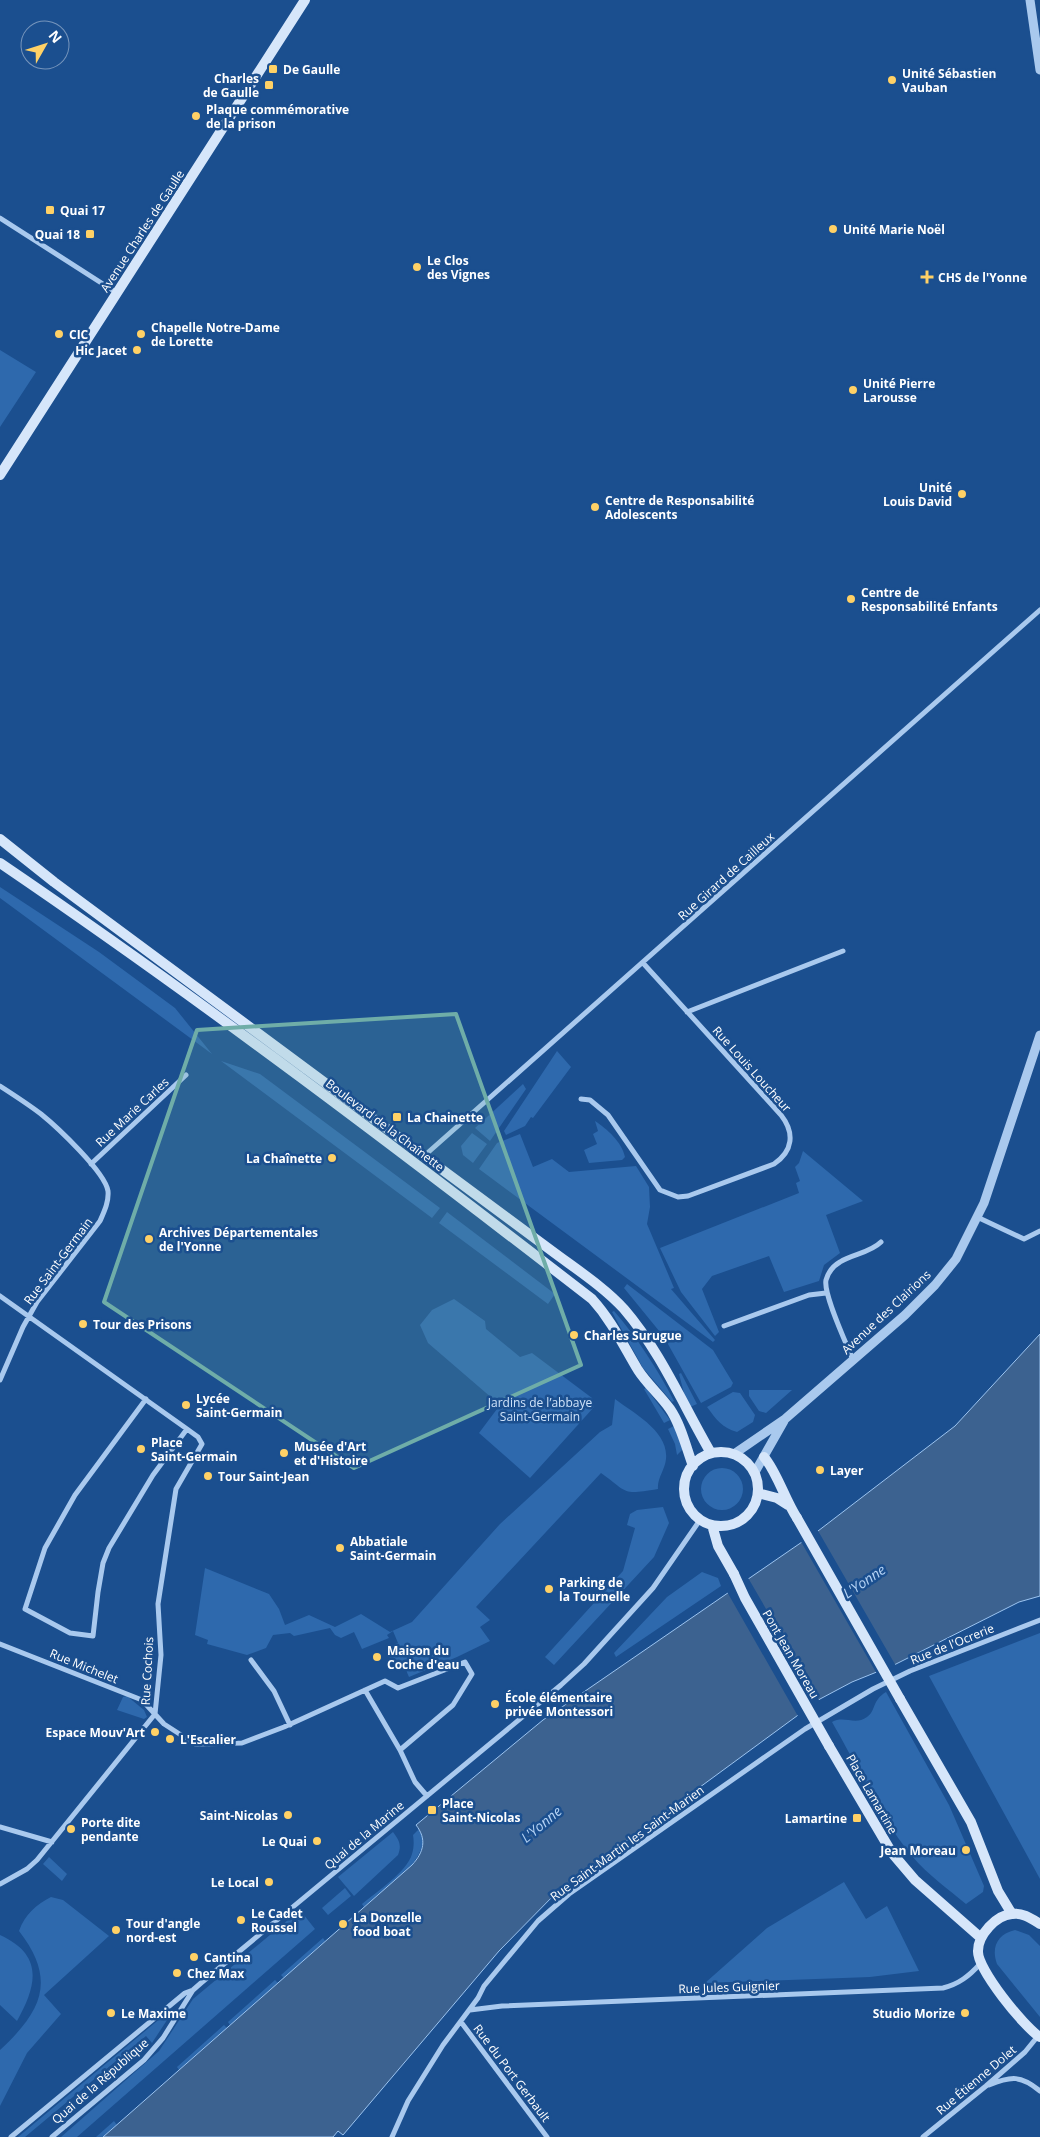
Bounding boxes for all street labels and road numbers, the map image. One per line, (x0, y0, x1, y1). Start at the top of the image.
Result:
street label: Avenue Charles de Gaulle (96, 166, 188, 295)
street label: Rue Girard de Cailleux (674, 828, 778, 924)
street label: Rue Louis Loucheur (709, 1022, 795, 1116)
street label: Rue Marie Carles (92, 1073, 173, 1150)
street label: Boulevard de la Chaînette (322, 1075, 448, 1175)
street label: Rue Saint-Germain (20, 1214, 96, 1308)
street label: Avenue des Clairions (838, 1266, 935, 1358)
street label: Pont Jean Moreau (759, 1606, 823, 1702)
street label: Rue de l'Ocrerie (908, 1619, 997, 1669)
street label: Rue Cochois (137, 1636, 157, 1706)
street label: Rue Michelet (47, 1645, 121, 1687)
street label: Place Lamartine (842, 1751, 902, 1837)
street label: Rue Saint-Martin les Saint-Marien (547, 1781, 707, 1905)
street label: Quai de la Marine (321, 1796, 408, 1873)
street label: Rue Jules Guignier (678, 1977, 780, 1997)
street label: Rue du Port Gerbault (470, 2021, 554, 2125)
street label: Quai de la République (48, 2034, 152, 2128)
street label: Rue Étienne Dolet (932, 2041, 1020, 2119)

